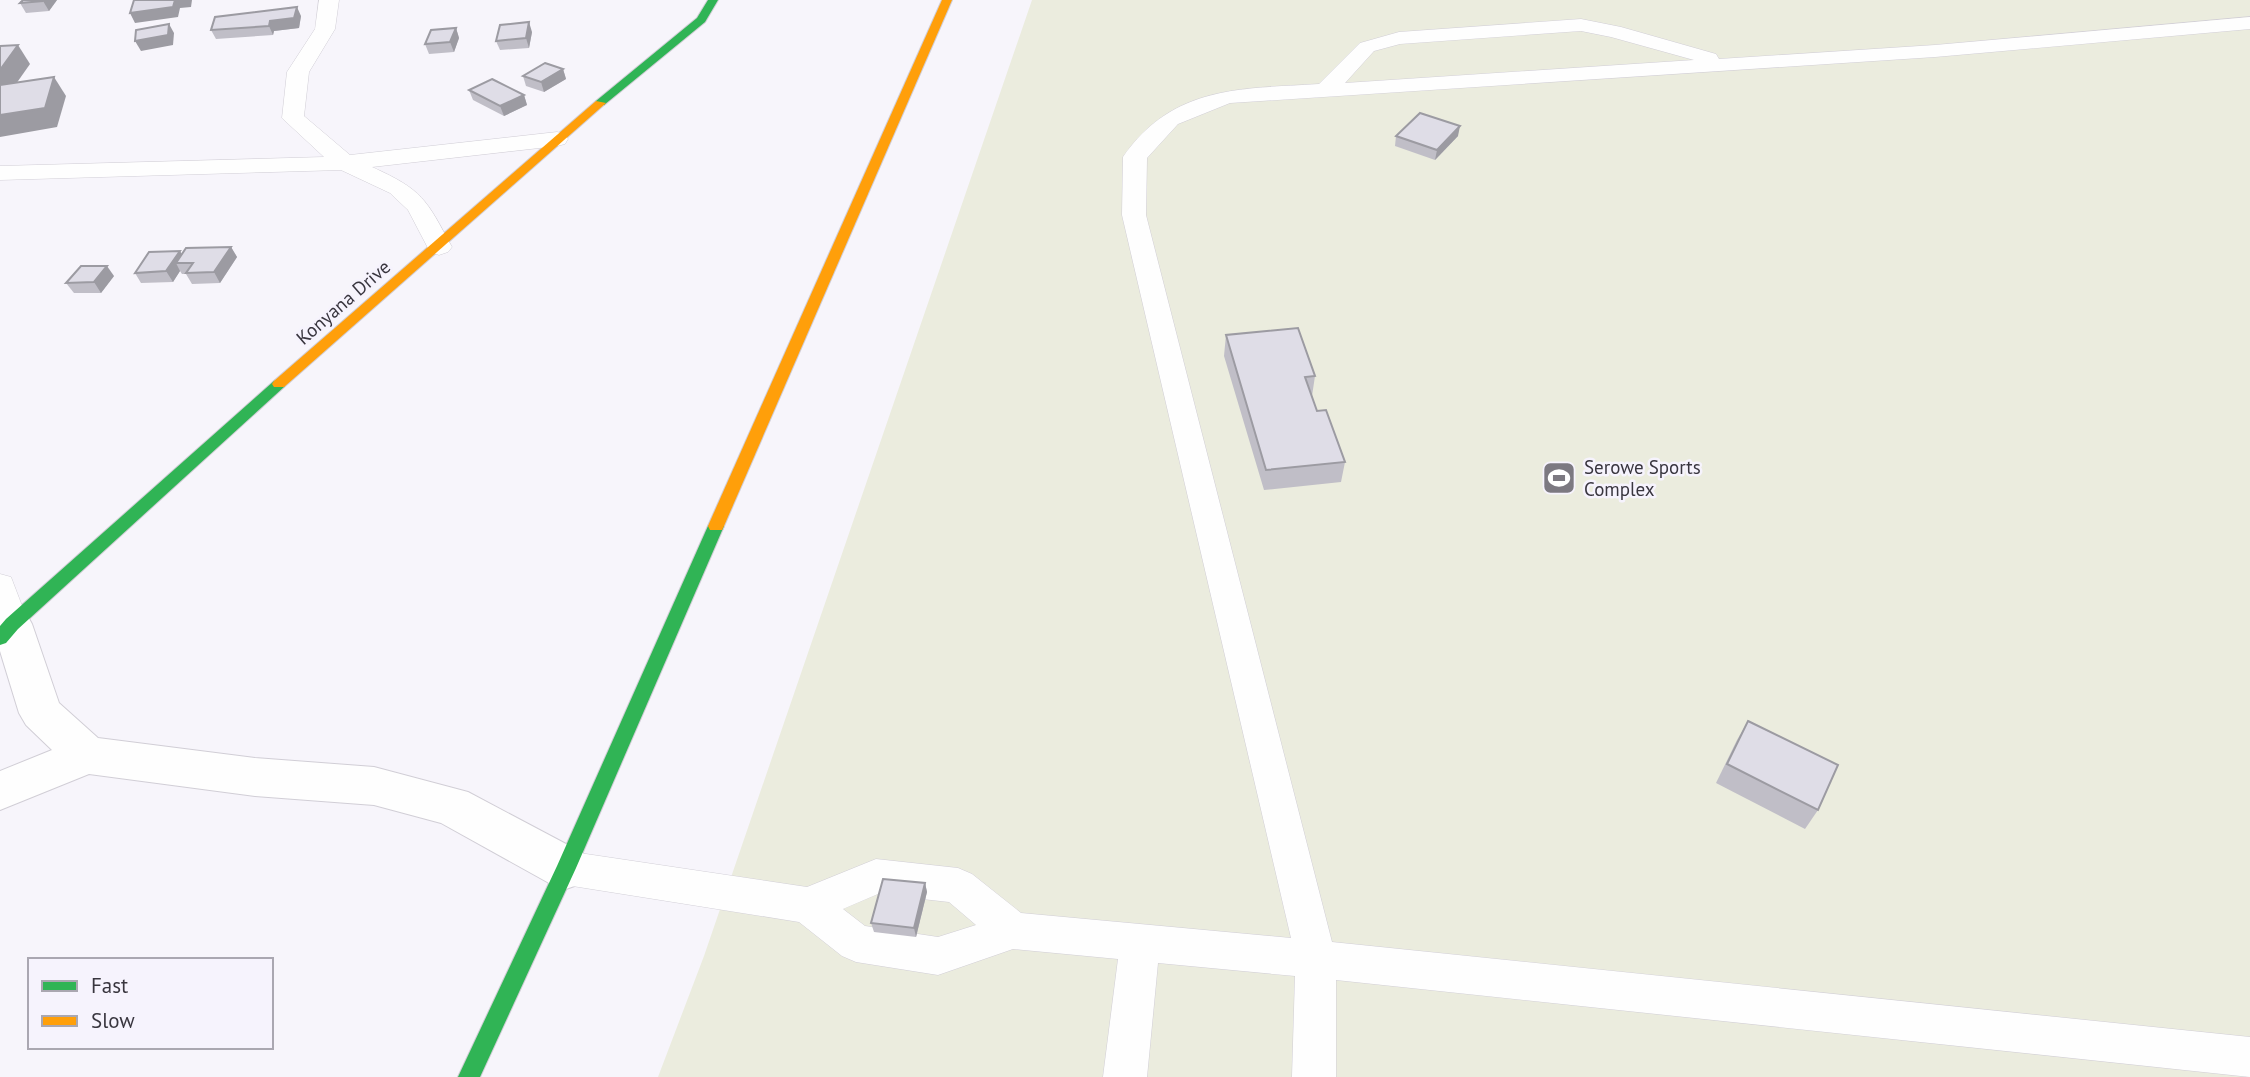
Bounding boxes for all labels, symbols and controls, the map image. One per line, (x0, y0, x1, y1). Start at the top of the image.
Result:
street label: Konyana Drive (291, 255, 395, 349)
place label: Serowe Sports Complex (1584, 455, 1701, 501)
sports icon: Serowe Sports Complex (1540, 459, 1578, 497)
legend (28, 958, 273, 1049)
text: Fast (91, 972, 128, 999)
text: Slow (91, 1007, 135, 1034)

